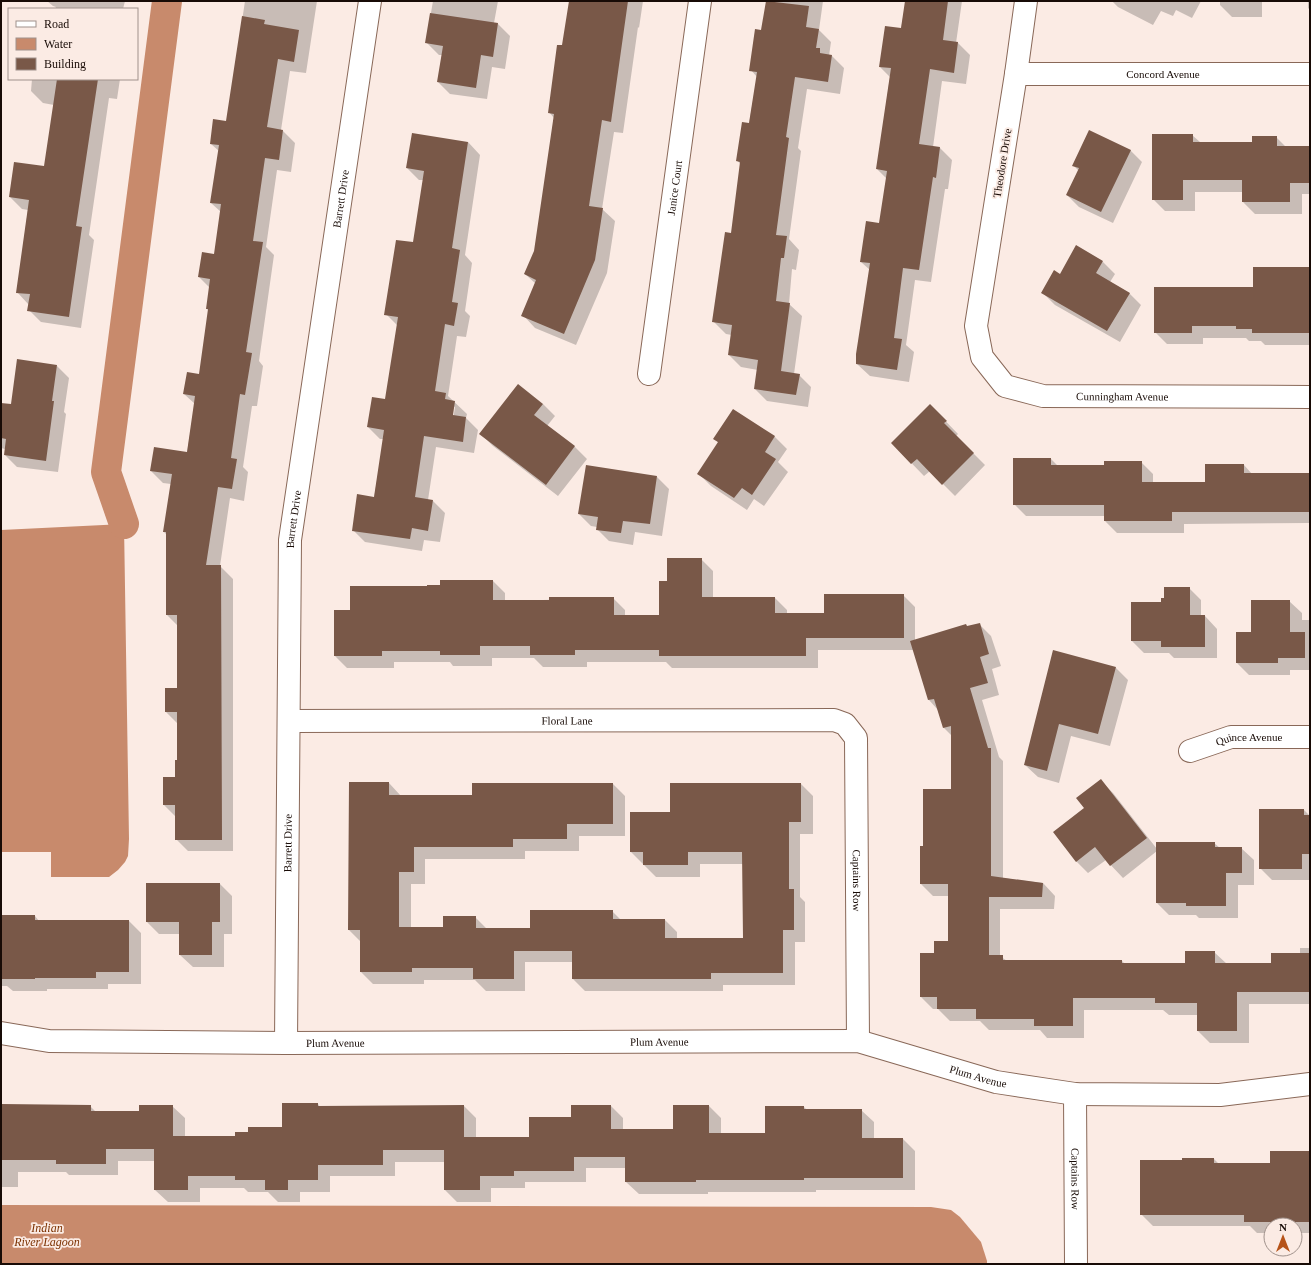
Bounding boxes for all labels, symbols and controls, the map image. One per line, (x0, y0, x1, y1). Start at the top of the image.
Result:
legend (8, 8, 138, 80)
text: Road (44, 17, 69, 31)
text: Water (44, 37, 72, 51)
text: Building (44, 57, 86, 71)
street label: Concord Avenue (1126, 68, 1200, 80)
street label: Theodore Drive (991, 127, 1013, 198)
street label: Janice Court (665, 160, 684, 216)
street label: Barrett Drive (330, 169, 351, 229)
street label: Cunningham Avenue (1076, 390, 1169, 402)
street label: Barrett Drive (284, 489, 303, 548)
street label: Floral Lane (541, 714, 593, 727)
street label: Quince Avenue (1214, 731, 1282, 748)
street label: Barrett Drive (281, 814, 294, 872)
street label: Captains Row (851, 849, 863, 912)
street label: Plum Avenue (630, 1036, 689, 1048)
street label: Plum Avenue (306, 1037, 365, 1049)
street label: Plum Avenue (948, 1063, 1008, 1090)
street label: Captains Row (1069, 1148, 1082, 1210)
north arrow (1263, 1217, 1303, 1257)
water label: Indian River Lagoon (13, 1221, 80, 1249)
text: N (1279, 1221, 1287, 1233)

